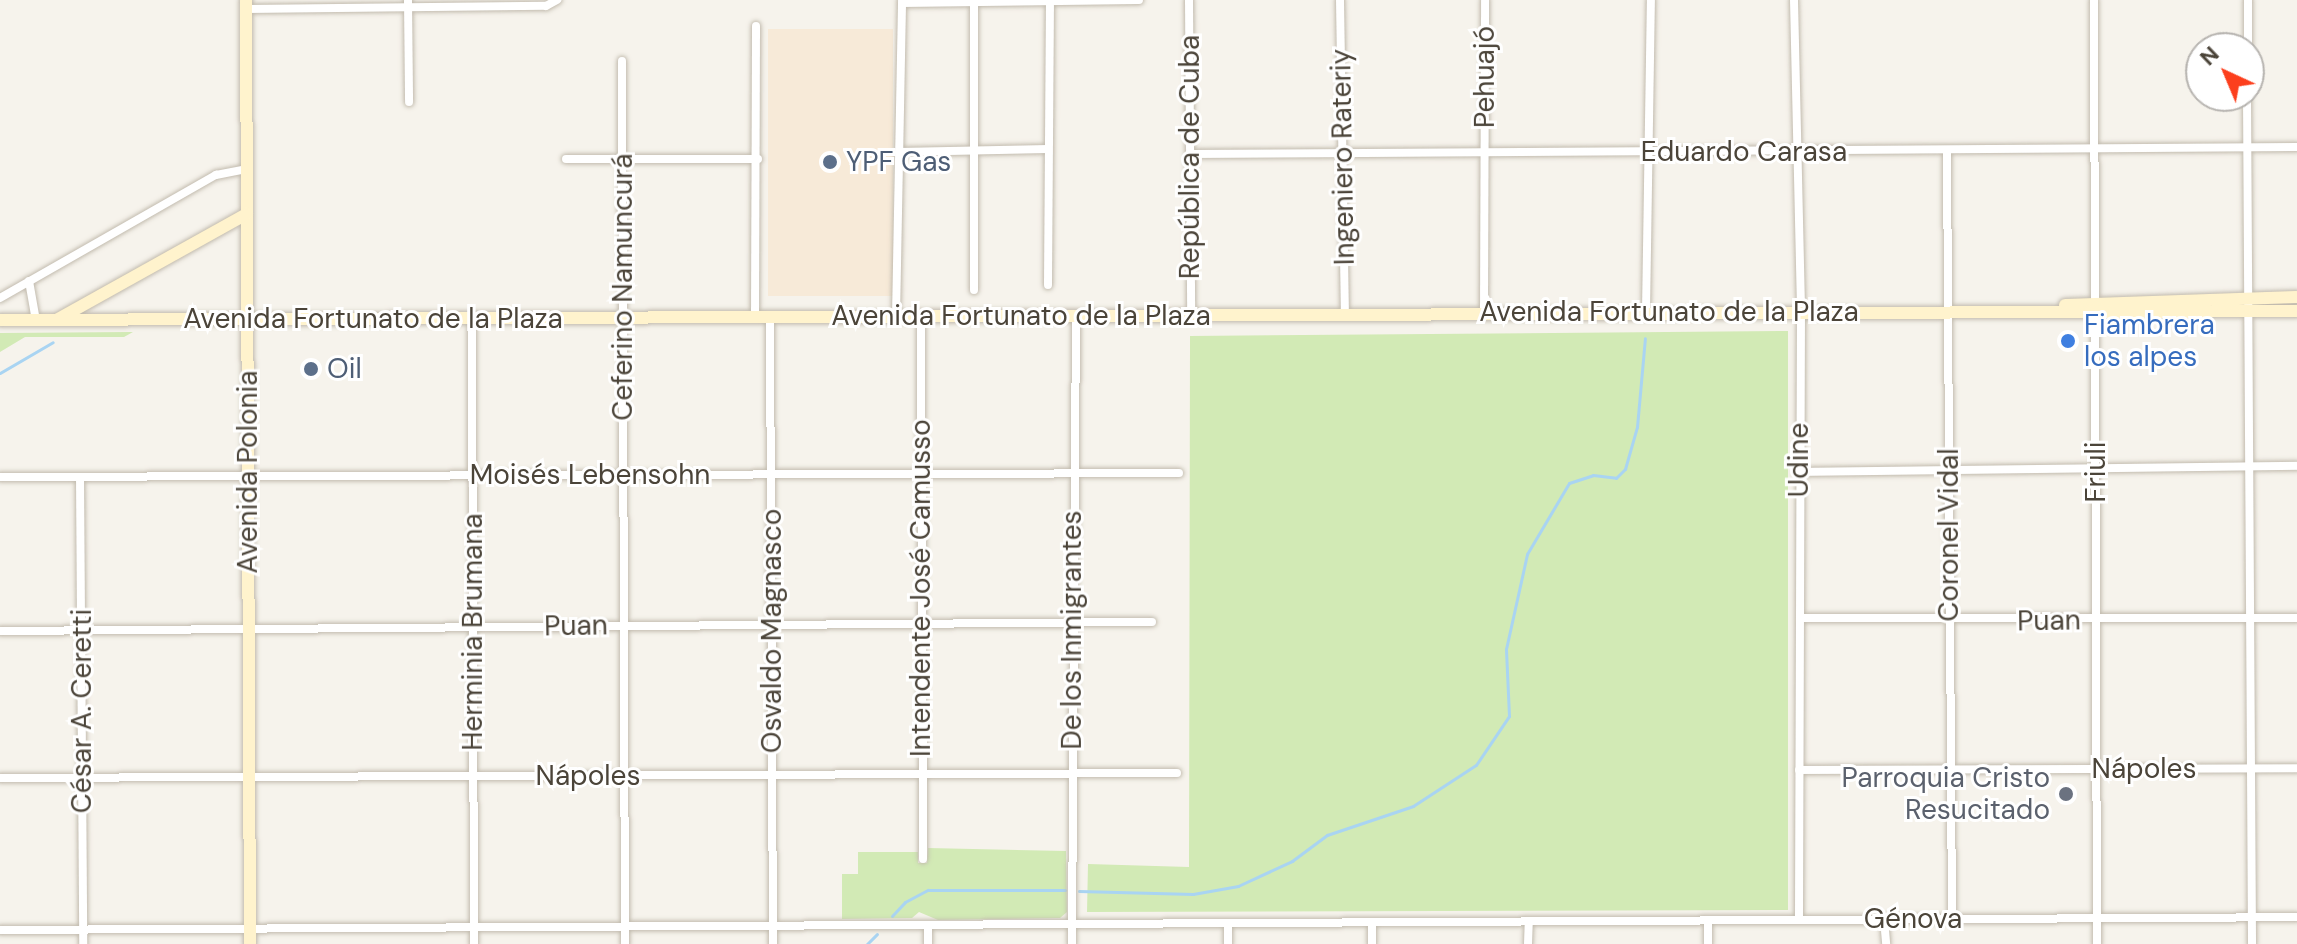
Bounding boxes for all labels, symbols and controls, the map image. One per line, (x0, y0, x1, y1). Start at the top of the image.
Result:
street label: Pehuajó (1468, 26, 1502, 128)
north arrow (2185, 32, 2265, 112)
street label: República de Cuba (1173, 35, 1207, 279)
text: N (2194, 40, 2225, 72)
street label: Ingeniero Rateriy (1324, 49, 1362, 265)
street label: Eduardo Carasa (1641, 135, 1847, 169)
place label: YPF Gas (846, 145, 951, 179)
street label: Ceferino Namuncurá (606, 153, 640, 421)
marker: YPF Gas (821, 153, 839, 171)
street label: Avenida Fortunato de la Plaza (1479, 295, 1859, 329)
street label: Avenida Fortunato de la Plaza (831, 299, 1211, 333)
street label: Avenida Fortunato de la Plaza (183, 302, 563, 336)
place label: Fiambrera los alpes (2084, 308, 2215, 374)
marker: Fiambrera los alpes (2059, 332, 2077, 350)
place label: Oil (327, 352, 362, 386)
marker: Oil (302, 360, 320, 378)
street label: Avenida Polonia (231, 370, 265, 574)
street label: Intendente José Camusso (904, 419, 938, 757)
street label: Udine (1782, 423, 1816, 497)
street label: Friuli (2079, 441, 2113, 503)
street label: Coronel Vidal (1932, 448, 1966, 622)
street label: Moisés Lebensohn (470, 458, 710, 492)
street label: Osvaldo Magnasco (755, 509, 789, 753)
street label: De los Inmigrantes (1055, 510, 1089, 750)
street label: Herminia Brumana (456, 513, 490, 751)
street label: Puan (2017, 604, 2081, 638)
street label: César A. Ceretti (65, 609, 99, 813)
street label: Puan (544, 609, 608, 643)
street label: Nápoles (2092, 752, 2196, 786)
street label: Nápoles (536, 759, 640, 793)
place label: Parroquia Cristo Resucitado (1842, 761, 2050, 827)
marker: Parroquia Cristo Resucitado (2057, 785, 2075, 803)
street label: Génova (1864, 902, 1962, 936)

